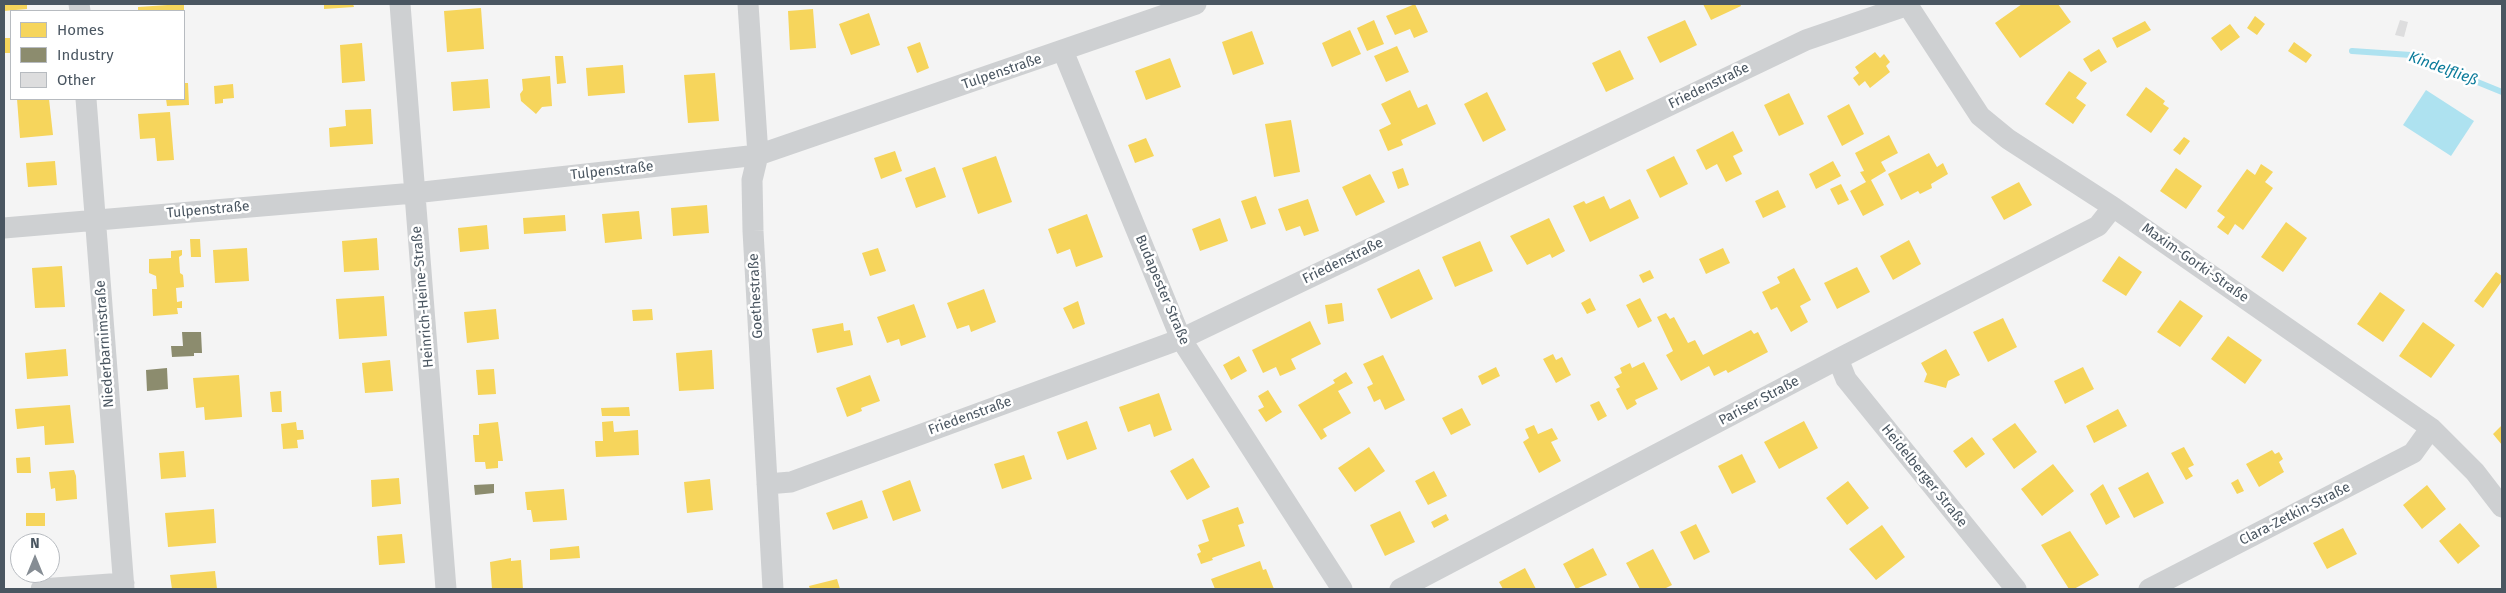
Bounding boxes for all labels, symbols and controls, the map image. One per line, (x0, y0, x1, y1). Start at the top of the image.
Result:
legend (10, 10, 185, 100)
text: Homes (57, 21, 104, 39)
text: Industry (57, 46, 114, 64)
water label: Kindelfließ (2406, 48, 2480, 90)
street label: Tulpenstraße (960, 51, 1044, 93)
street label: Friedenstraße (1666, 59, 1752, 113)
text: Other (57, 71, 96, 89)
street label: Tulpenstraße (570, 158, 654, 184)
street label: Tulpenstraße (166, 198, 250, 222)
street label: Maxim-Gorki-Straße (2138, 220, 2252, 306)
street label: Heinrich-Heine-Straße (408, 225, 438, 369)
street label: Budapester Straße (1131, 232, 1193, 348)
street label: Friedenstraße (1300, 234, 1386, 288)
street label: Goethestraße (745, 253, 767, 339)
street label: Niederbarnimstraße (92, 280, 118, 408)
street label: Pariser Straße (1716, 373, 1802, 429)
street label: Friedenstraße (926, 393, 1014, 439)
street label: Heidelberger Straße (1877, 421, 1971, 531)
street label: Clara-Zetkin-Straße (2237, 479, 2353, 549)
north arrow (10, 533, 60, 583)
text: N (30, 535, 40, 552)

